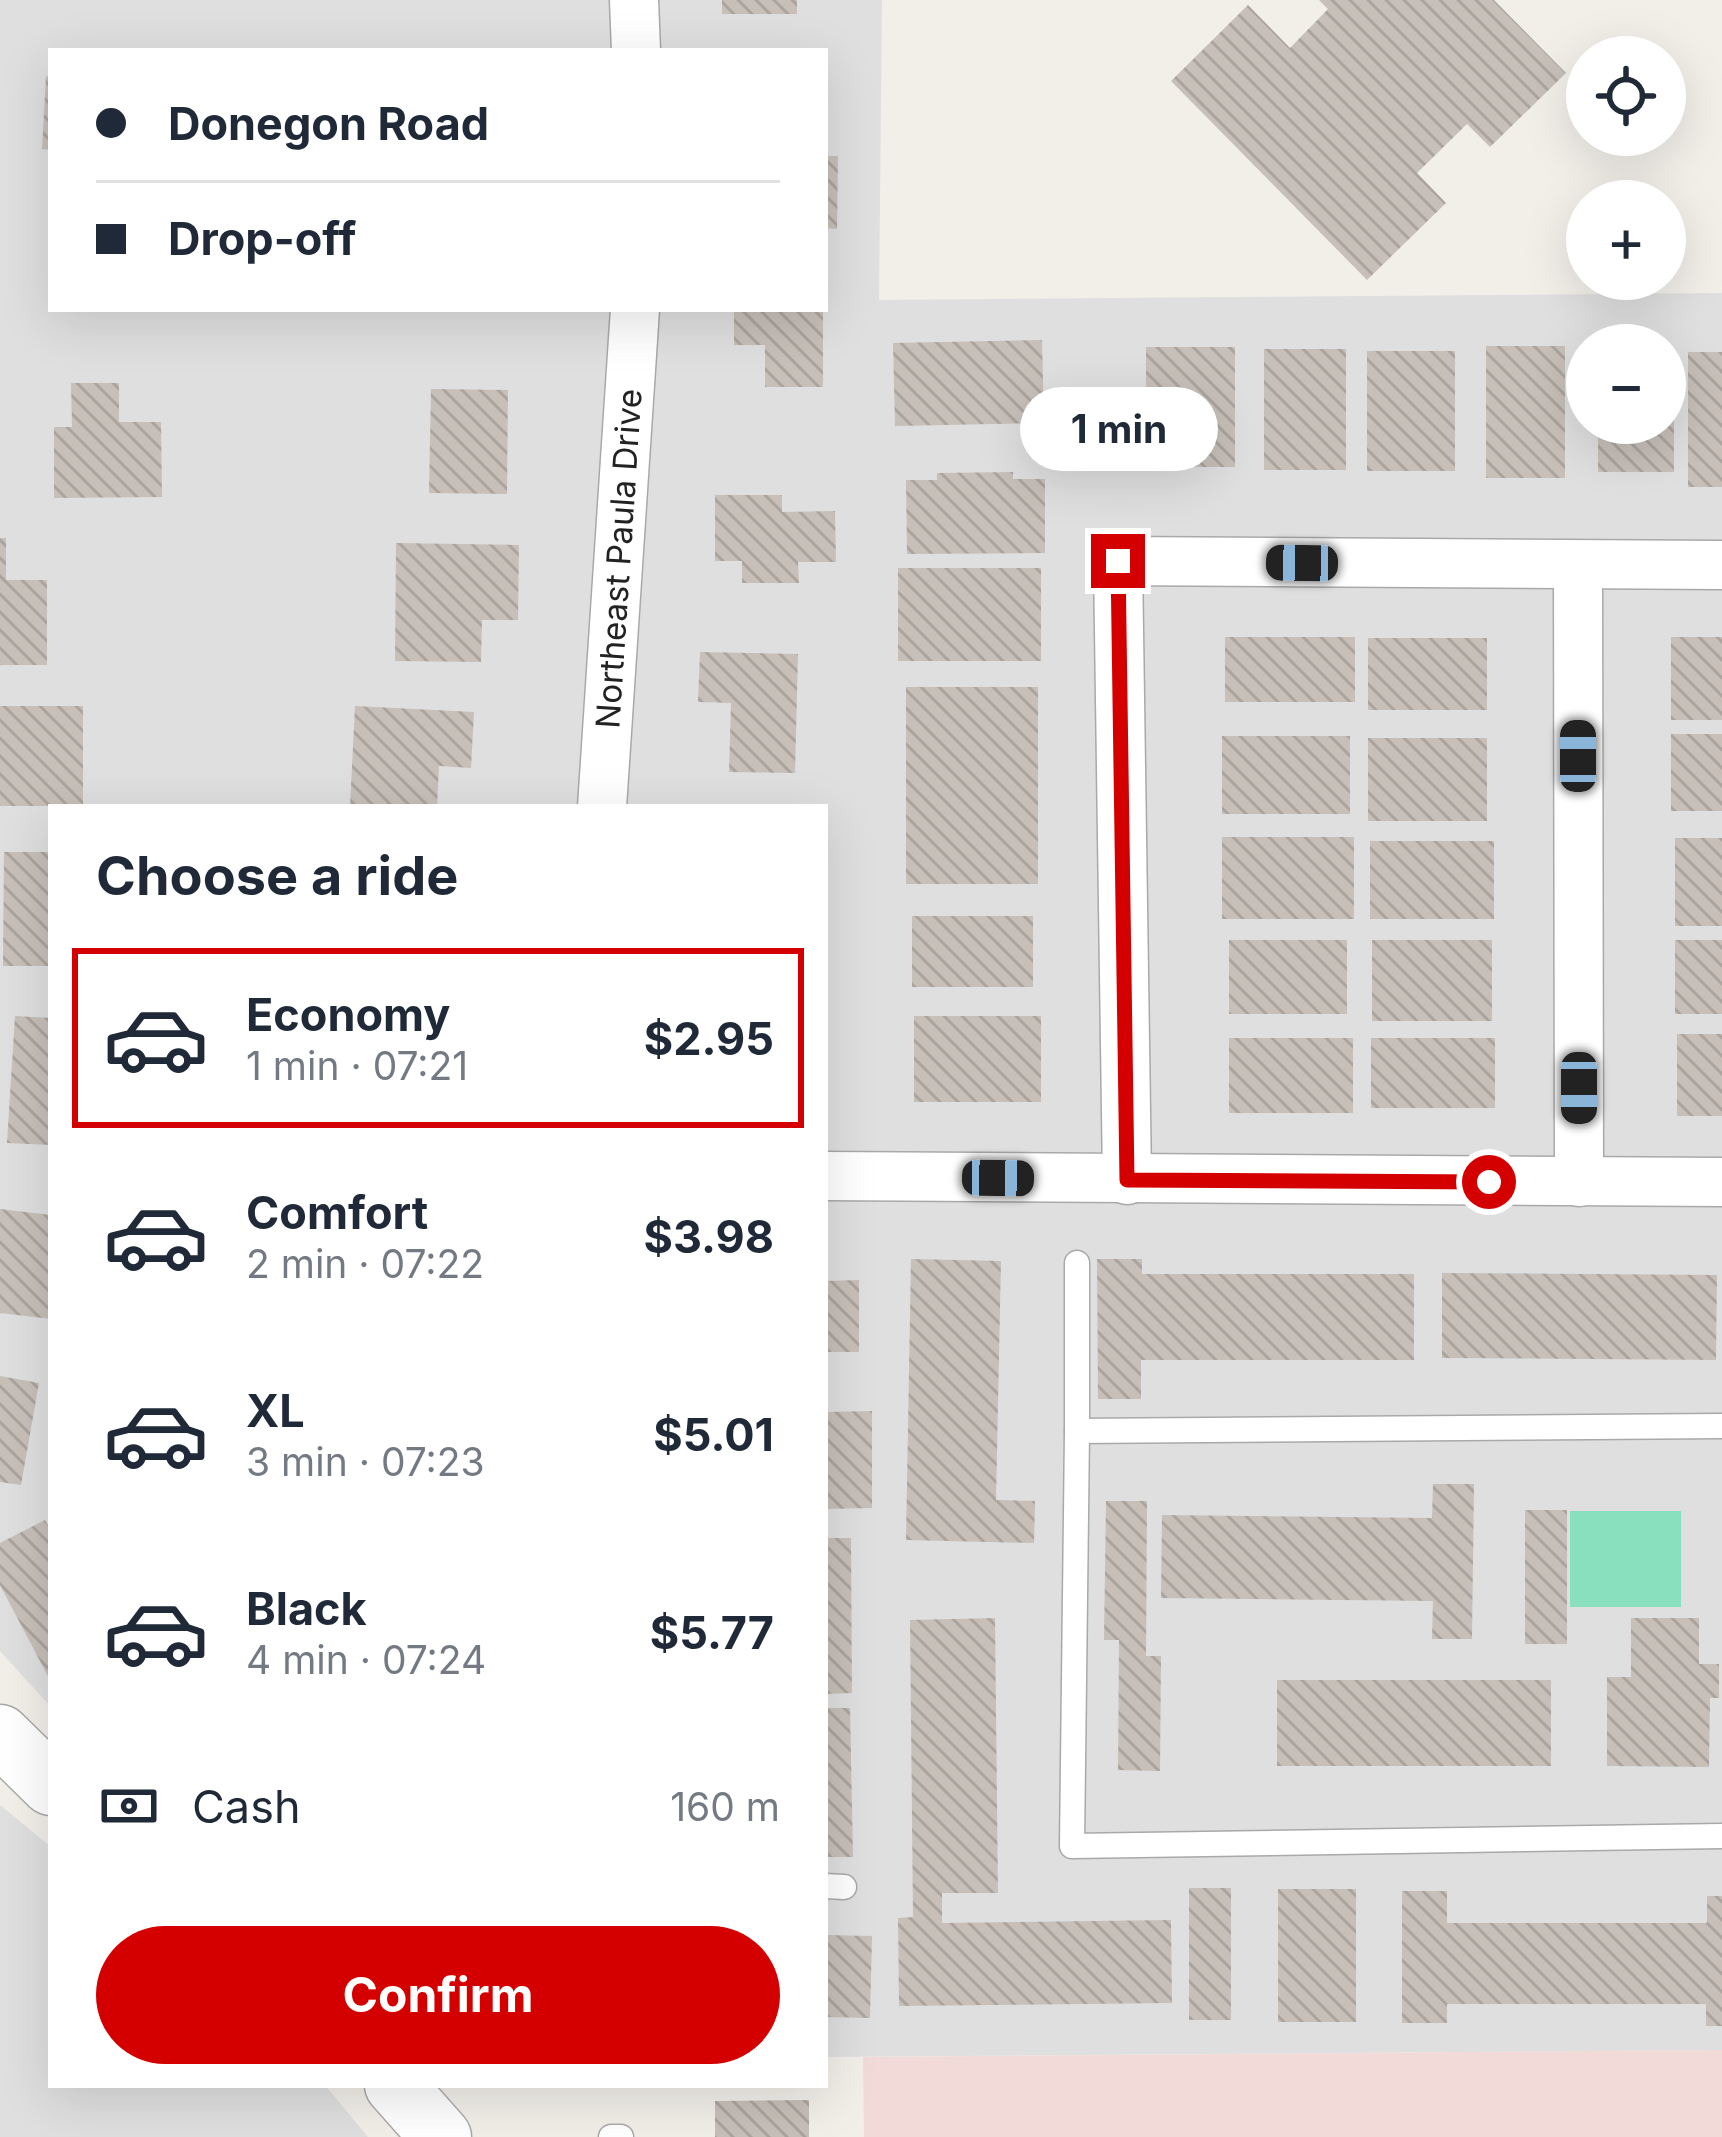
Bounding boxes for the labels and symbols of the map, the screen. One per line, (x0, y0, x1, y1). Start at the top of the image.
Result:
street label: Northeast Paula Drive (587, 387, 650, 730)
callout: 1 min (1019, 387, 1217, 471)
route end (1091, 534, 1145, 588)
car (1266, 544, 1338, 582)
car (1560, 720, 1596, 792)
car (1561, 1052, 1597, 1124)
route start (1462, 1155, 1516, 1209)
car (962, 1159, 1034, 1197)

